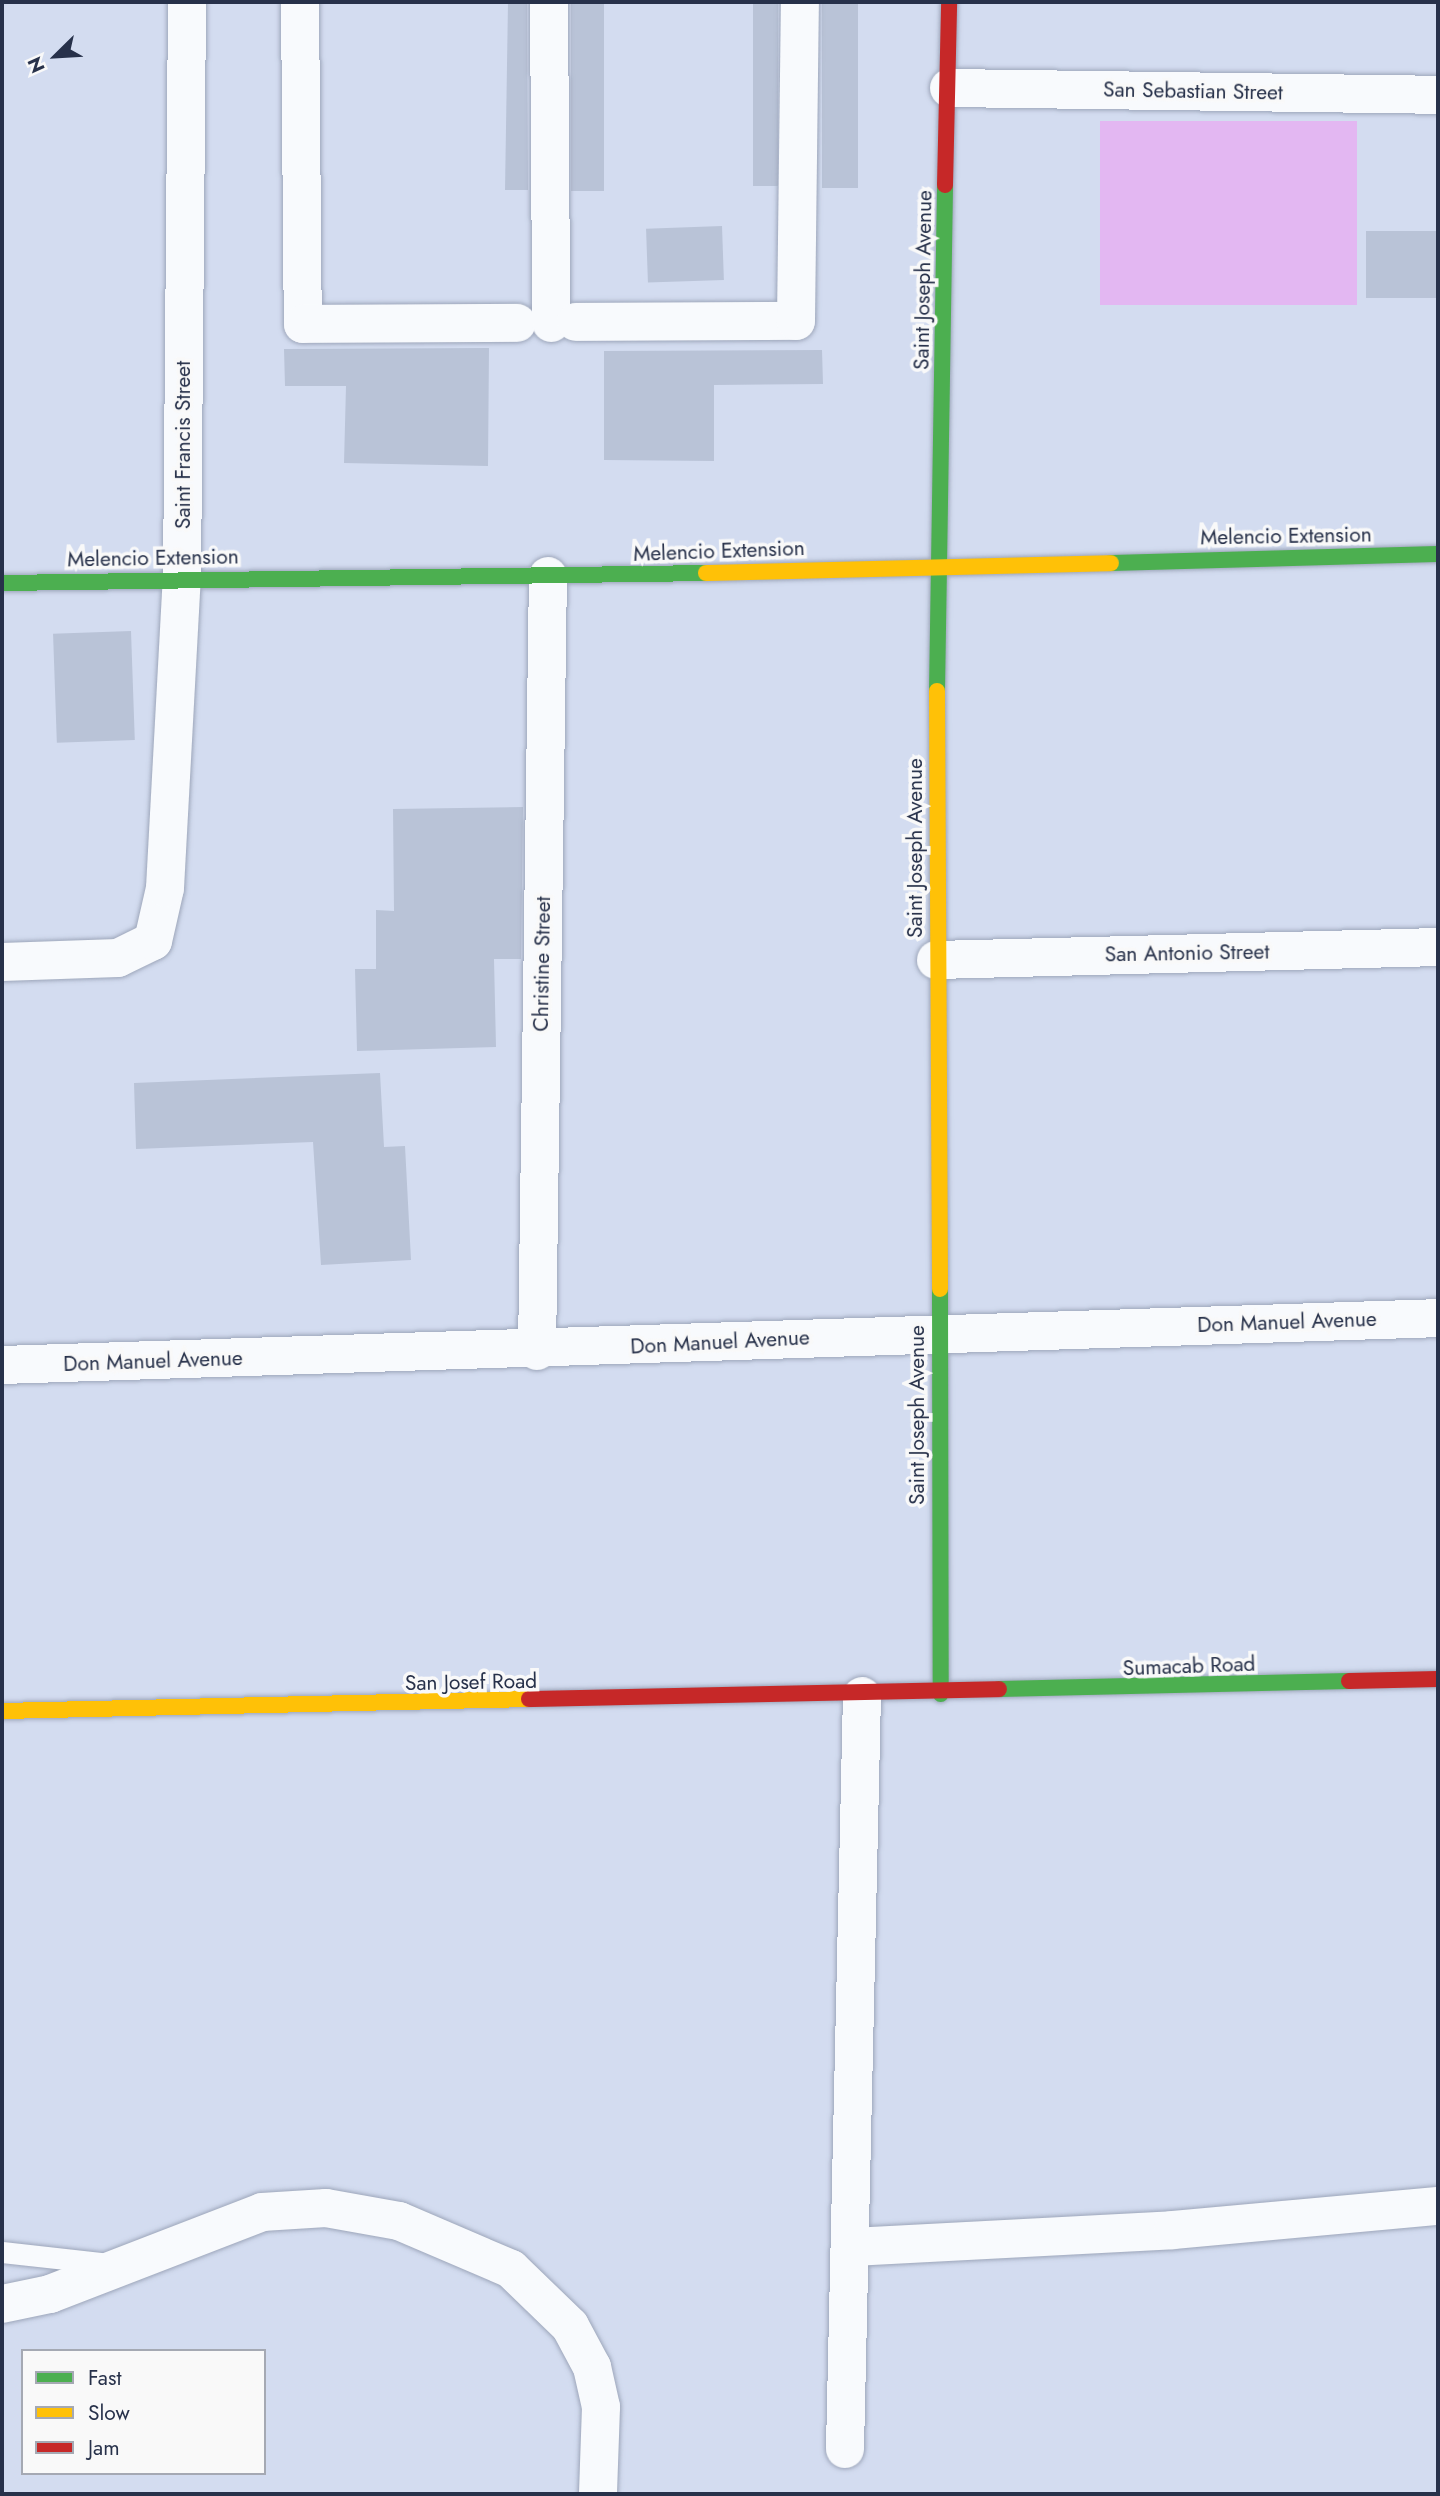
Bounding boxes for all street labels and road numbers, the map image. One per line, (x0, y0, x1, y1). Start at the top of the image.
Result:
street label: San Sebastian Street (1103, 77, 1283, 105)
street label: Saint Joseph Avenue (909, 190, 937, 370)
street label: Saint Francis Street (170, 361, 196, 529)
street label: Melencio Extension (1200, 522, 1372, 550)
street label: Melencio Extension (633, 535, 805, 567)
street label: Melencio Extension (67, 544, 239, 572)
street label: Saint Joseph Avenue (902, 758, 928, 938)
street label: Christine Street (528, 896, 556, 1032)
street label: San Antonio Street (1104, 939, 1270, 967)
street label: Don Manuel Avenue (1197, 1306, 1377, 1338)
street label: Don Manuel Avenue (630, 1325, 810, 1359)
street label: Saint Joseph Avenue (904, 1325, 930, 1505)
street label: Don Manuel Avenue (63, 1345, 243, 1377)
street label: Sumacab Road (1122, 1651, 1256, 1681)
street label: San Josef Road (405, 1668, 537, 1696)

